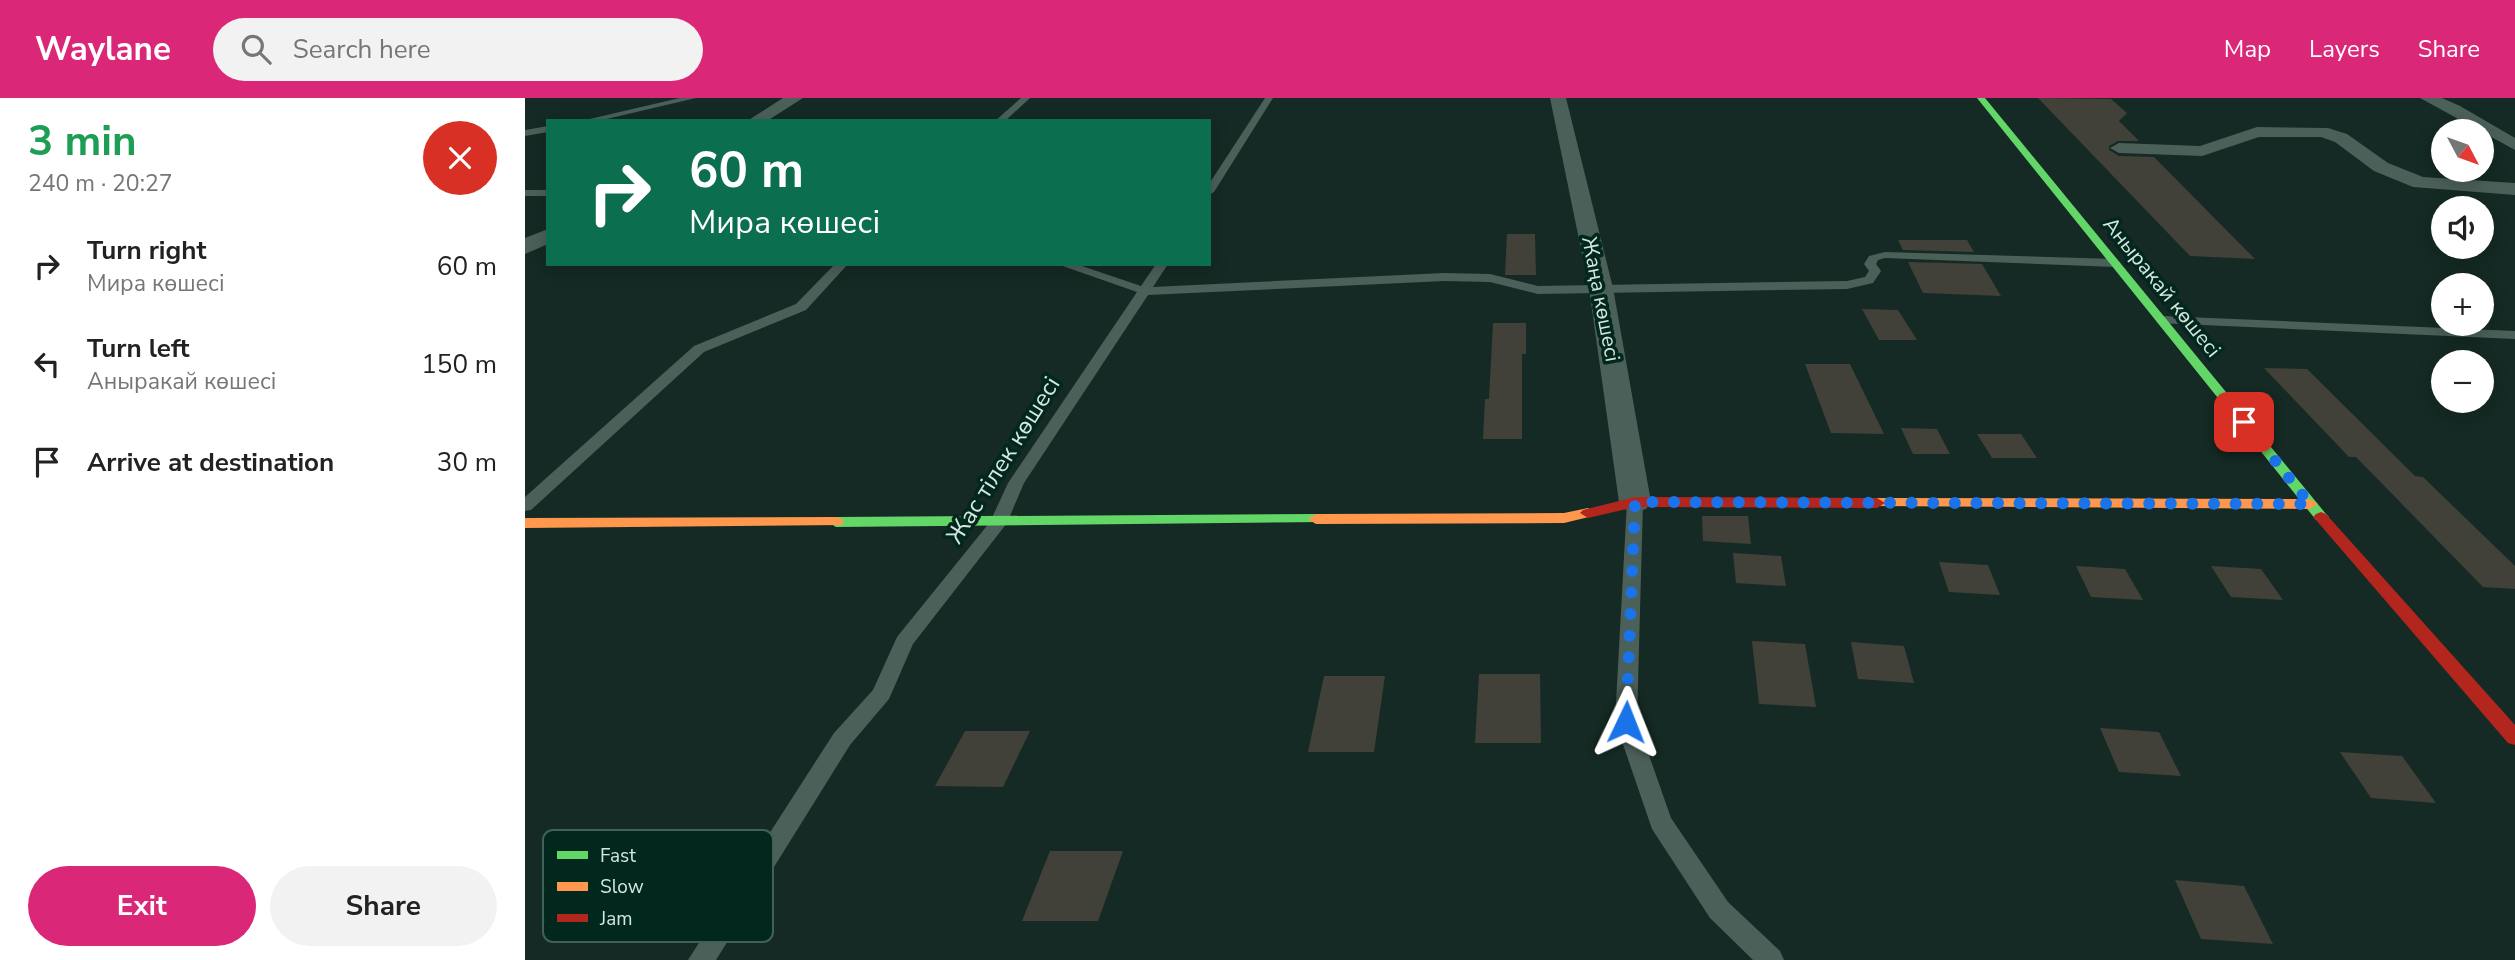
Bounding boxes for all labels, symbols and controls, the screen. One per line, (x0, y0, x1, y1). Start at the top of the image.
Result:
search box (213, 18, 703, 81)
text: Waylane (35, 27, 171, 72)
icon: search (237, 30, 275, 68)
text: Search here (293, 32, 431, 67)
text: Map (2224, 33, 2271, 65)
text: Layers (2309, 33, 2380, 65)
text: Share (2418, 33, 2480, 65)
text: 3 min (28, 113, 137, 170)
north arrow (2431, 119, 2494, 182)
map controls (2431, 119, 2494, 413)
button: close (423, 121, 497, 195)
text: 60 m (689, 137, 804, 204)
icon: right (574, 147, 665, 238)
text: 240 m · 20:27 (28, 168, 173, 199)
button: sound (2431, 196, 2494, 259)
text: Мира көшесі (689, 201, 880, 244)
street label: Аныракай көшесі (2097, 211, 2227, 363)
text: Turn right (87, 233, 206, 268)
street label: Жаңа көшесі (1575, 234, 1627, 364)
icon: right (28, 247, 66, 285)
text: 60 m (437, 249, 497, 284)
text: Мира көшесі (87, 268, 224, 299)
button: + (2431, 273, 2494, 336)
text: Turn left (87, 331, 190, 366)
icon: left (28, 345, 66, 383)
text: 150 m (421, 347, 497, 382)
button: − (2431, 350, 2494, 413)
text: Аныракай көшесі (87, 366, 276, 397)
street label: Жас тілек көшесі (939, 370, 1067, 550)
pin (2214, 392, 2274, 452)
icon: arrive (2225, 403, 2263, 441)
icon: arrive (28, 443, 66, 481)
text: Arrive at destination (87, 445, 334, 480)
text: 30 m (437, 445, 497, 480)
position arrow (1589, 685, 1663, 759)
legend (543, 830, 773, 942)
text: Fast (600, 843, 636, 869)
button: Exit (28, 866, 256, 946)
button: Share (270, 866, 497, 946)
text: Slow (600, 874, 644, 900)
text: Jam (599, 906, 633, 932)

